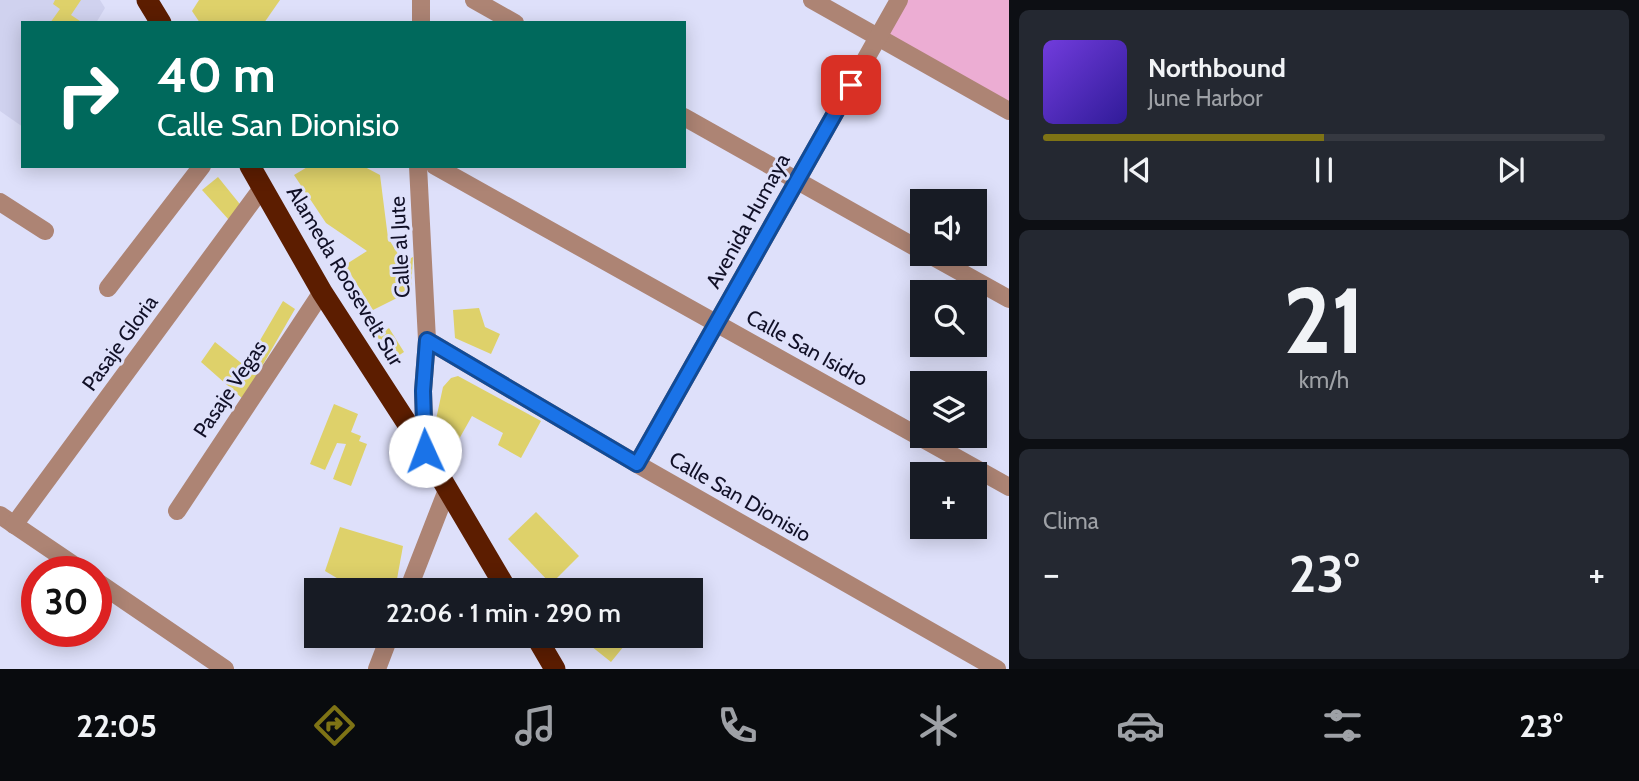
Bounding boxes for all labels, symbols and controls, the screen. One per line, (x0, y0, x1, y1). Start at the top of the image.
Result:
text: 40 m (157, 45, 276, 104)
icon: right (42, 49, 133, 140)
text: Northbound (1148, 52, 1286, 84)
pin (821, 55, 881, 115)
icon: arrive (832, 66, 870, 104)
text: June Harbor (1148, 84, 1262, 112)
text: Calle San Dionisio (157, 105, 399, 144)
street label: Avenida Humaya (700, 149, 795, 292)
icon: previous (1118, 151, 1156, 189)
icon: pause (1305, 151, 1343, 189)
icon: next (1492, 151, 1530, 189)
street label: Alameda Roosevelt Sur (282, 181, 409, 371)
map controls (910, 189, 987, 539)
button: sound (910, 189, 987, 266)
street label: Calle al Jute (384, 195, 415, 299)
text: 21 (1283, 265, 1365, 376)
button: search (910, 280, 987, 357)
street label: Pasaje Gloria (77, 290, 163, 396)
street label: Calle San Isidro (742, 304, 872, 391)
street label: Pasaje Vegas (188, 335, 272, 443)
text: km/h (1299, 366, 1349, 394)
button: layers (910, 371, 987, 448)
position arrow (388, 414, 462, 488)
street label: Calle San Dionisio (665, 446, 815, 547)
button: + (910, 462, 987, 539)
text: Clima (1043, 507, 1099, 535)
text: 23° (1289, 542, 1359, 605)
text: − (1043, 550, 1060, 597)
text: + (1588, 550, 1605, 597)
speed limit sign: 30 (21, 556, 112, 647)
text: 22:06 · 1 min · 290 m (386, 597, 621, 629)
icon: directions (310, 701, 359, 750)
icon: music (511, 701, 560, 750)
icon: phone (713, 701, 762, 750)
icon: climate (914, 701, 963, 750)
icon: car (1116, 701, 1165, 750)
icon: filters (1318, 701, 1367, 750)
text: 22:05 (76, 706, 157, 745)
text: 23° (1519, 706, 1563, 745)

